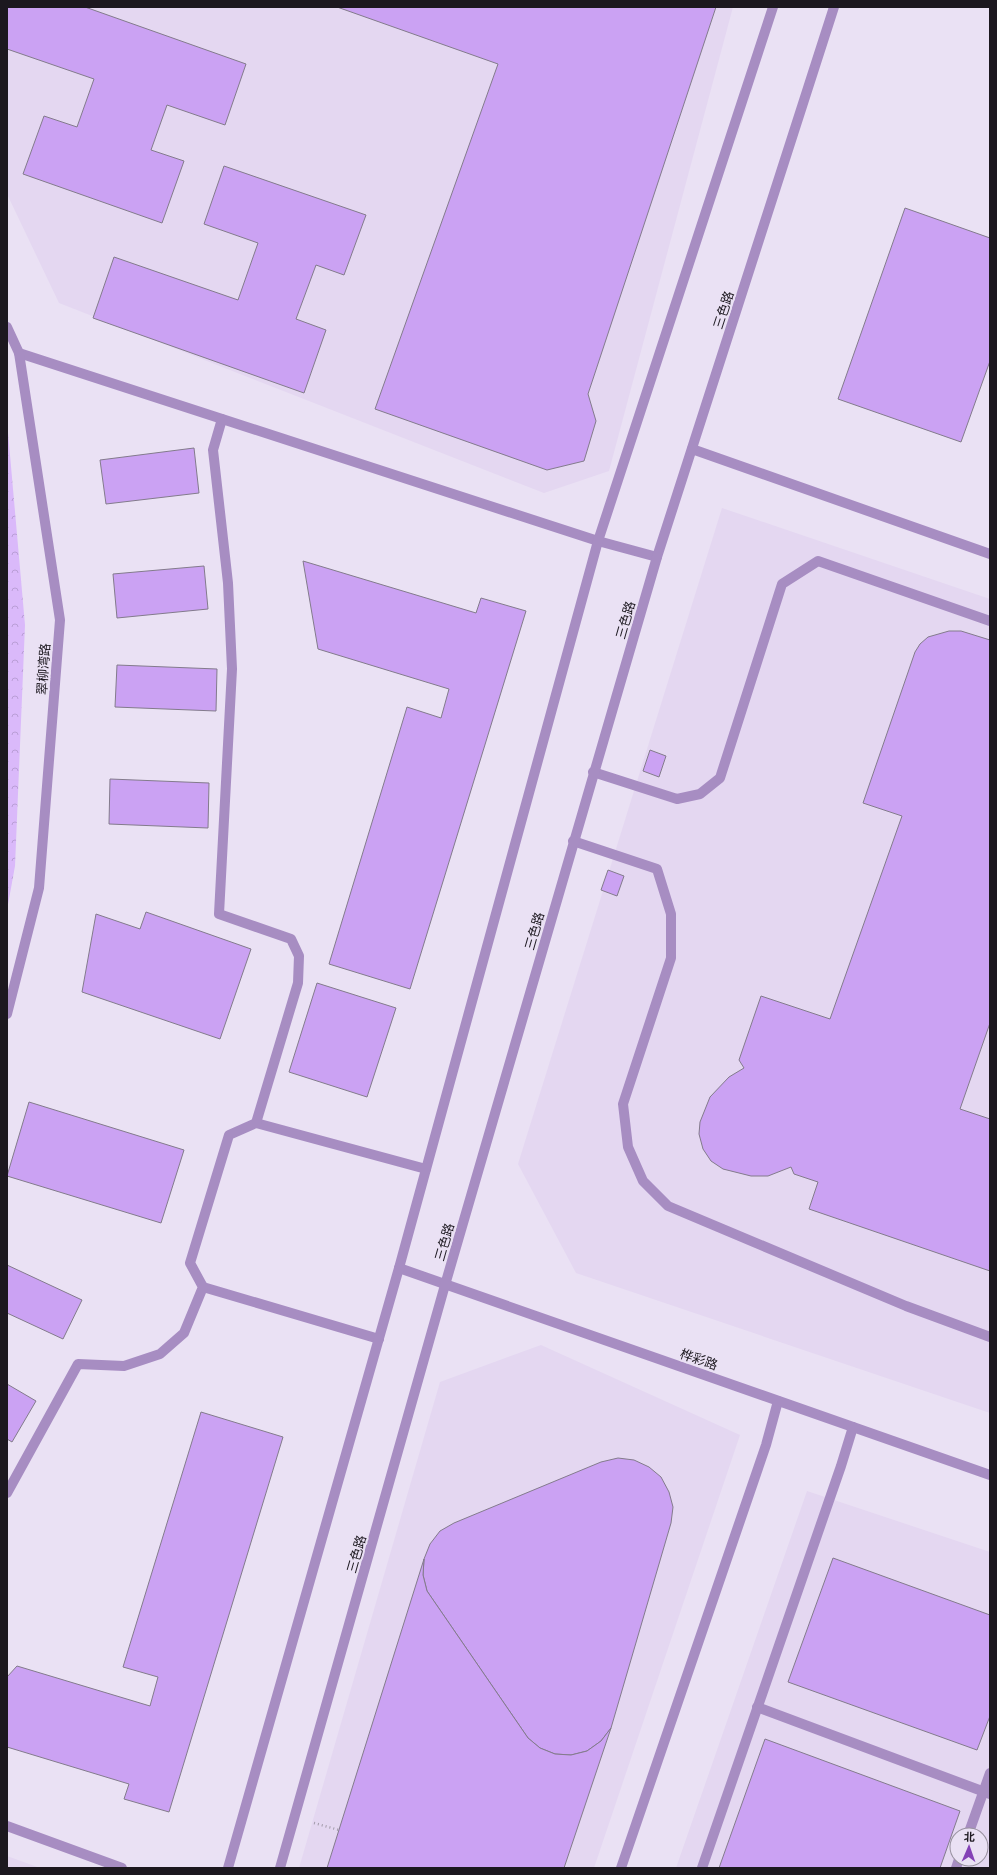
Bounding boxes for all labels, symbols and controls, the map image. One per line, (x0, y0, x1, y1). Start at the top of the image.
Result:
street label: 三色路 (709, 289, 737, 331)
street label: 三色路 (612, 599, 638, 641)
street label: 翠柳湾路 (33, 642, 53, 696)
street label: 三色路 (521, 910, 547, 952)
street label: 三色路 (431, 1221, 457, 1263)
street label: 桦彩路 (678, 1345, 720, 1373)
street label: 三色路 (343, 1533, 369, 1575)
north arrow (949, 1827, 989, 1867)
text: 北 (964, 1830, 975, 1844)

